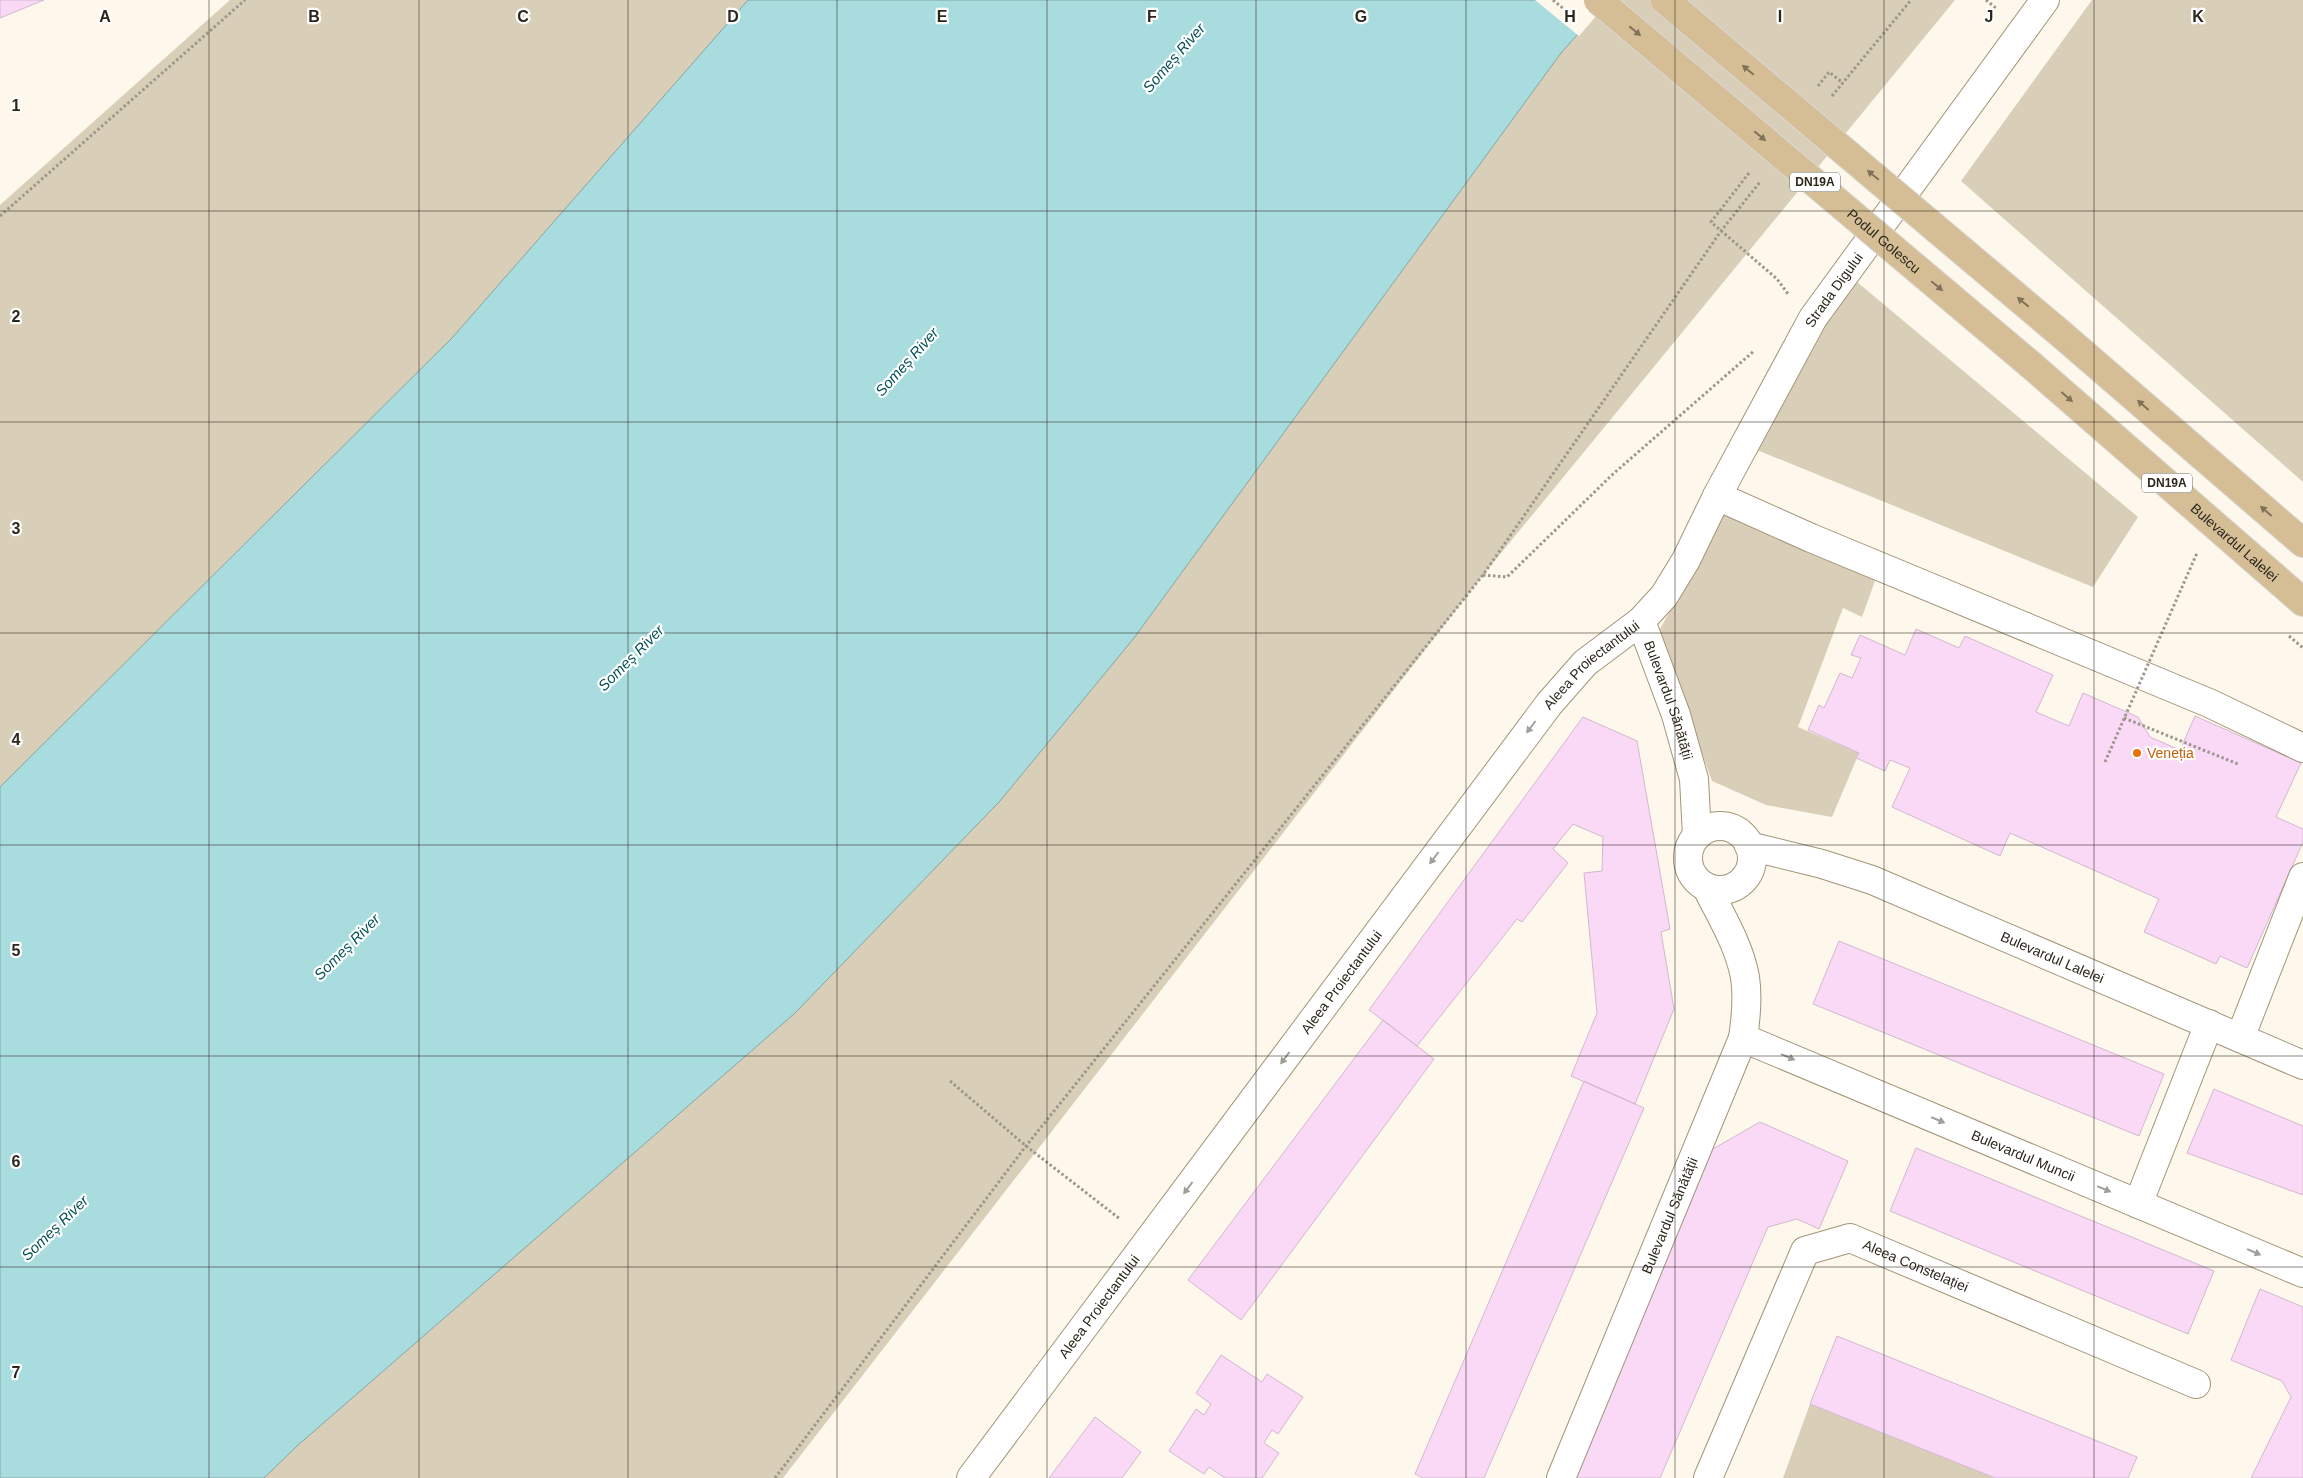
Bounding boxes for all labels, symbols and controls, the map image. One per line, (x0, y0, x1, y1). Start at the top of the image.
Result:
text: A (99, 8, 111, 25)
text: B (308, 8, 320, 25)
text: C (517, 8, 529, 25)
text: D (727, 8, 739, 25)
text: E (937, 8, 948, 25)
text: F (1147, 8, 1157, 25)
text: G (1355, 8, 1367, 25)
text: H (1564, 8, 1576, 25)
text: I (1778, 8, 1782, 25)
text: J (1985, 8, 1993, 25)
text: K (2192, 8, 2204, 25)
water label: Someș River (1139, 19, 1209, 96)
one-way arrow (1629, 26, 1642, 37)
one-way arrow (1742, 64, 1755, 75)
text: 1 (12, 97, 21, 114)
one-way arrow (1753, 130, 1765, 142)
one-way arrow (1866, 169, 1879, 180)
road number: DN19A (1790, 172, 1840, 192)
street label: Podul Golescu (1844, 206, 1924, 277)
street label: Strada Digului (1802, 249, 1866, 330)
one-way arrow (1931, 281, 1944, 292)
one-way arrow (2017, 297, 2030, 308)
text: 2 (12, 308, 21, 325)
water label: Someș River (872, 323, 942, 399)
one-way arrow (2061, 392, 2074, 403)
one-way arrow (2138, 399, 2150, 411)
road number: DN19A (2142, 473, 2192, 492)
street label: Bulevardul Lalelei (2188, 500, 2282, 585)
one-way arrow (2260, 506, 2273, 517)
text: 3 (12, 520, 21, 537)
street label: Aleea Proiectantului (1540, 617, 1642, 713)
water label: Someș River (594, 621, 668, 694)
street label: Bulevardul Sănătății (1641, 638, 1696, 761)
one-way arrow (1526, 720, 1536, 734)
text: 4 (12, 731, 21, 748)
place label: Veneția (2147, 745, 2194, 761)
marker: Veneția (2131, 747, 2143, 759)
one-way arrow (1429, 851, 1439, 865)
water label: Someș River (310, 910, 384, 983)
street label: Aleea Proiectantului (1298, 927, 1385, 1037)
street label: Bulevardul Lalelei (1998, 928, 2106, 987)
text: 5 (12, 942, 21, 959)
one-way arrow (1279, 1051, 1290, 1064)
one-way arrow (1781, 1053, 1795, 1061)
one-way arrow (1931, 1116, 1945, 1124)
street label: Bulevardul Muncii (1969, 1127, 2077, 1184)
text: 6 (12, 1153, 21, 1170)
street label: Bulevardul Sănătății (1638, 1155, 1701, 1276)
one-way arrow (1182, 1181, 1193, 1194)
one-way arrow (2097, 1186, 2111, 1194)
water label: Someș River (18, 1191, 92, 1264)
street label: Aleea Constelației (1861, 1236, 1971, 1295)
one-way arrow (2247, 1249, 2261, 1257)
street label: Aleea Proiectantului (1055, 1252, 1143, 1361)
text: 7 (12, 1364, 21, 1381)

